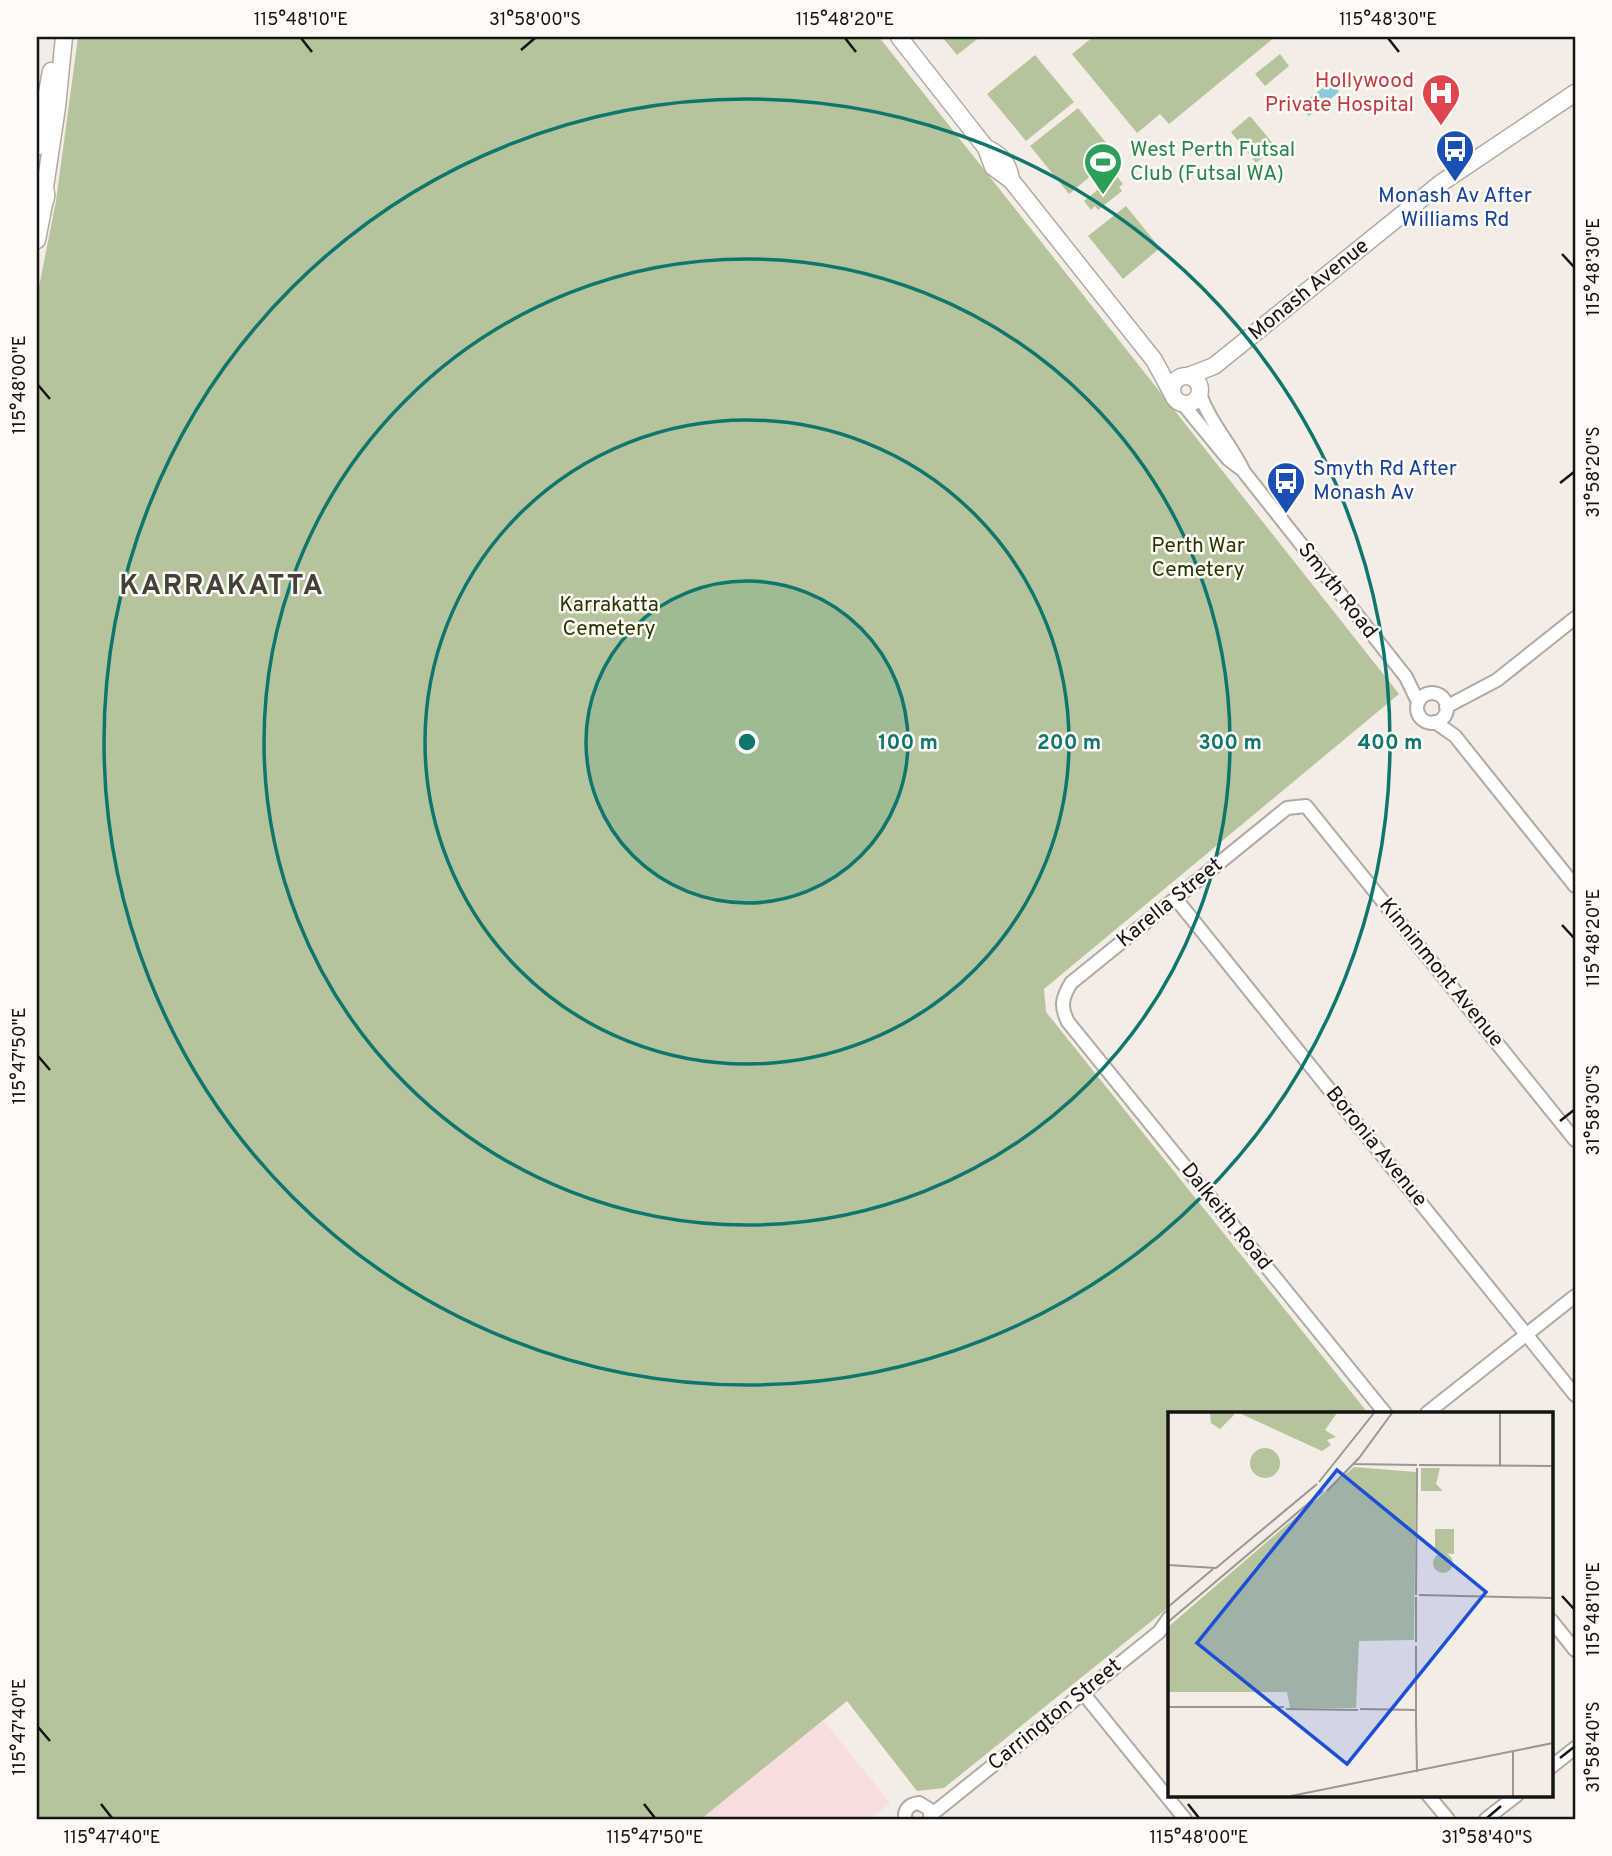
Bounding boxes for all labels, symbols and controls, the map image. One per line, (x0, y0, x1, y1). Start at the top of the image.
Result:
text: 115°48'10"E (254, 9, 348, 32)
text: 31°58'00"S (489, 9, 581, 32)
text: 115°48'20"E (796, 9, 894, 32)
text: 115°48'30"E (1339, 9, 1437, 32)
place label: Hollywood Private Hospital (1265, 68, 1414, 119)
hospital icon: Hollywood Private Hospital (1420, 72, 1462, 127)
bus stop icon: Monash Av After Williams Rd (1434, 128, 1476, 183)
place label: West Perth Futsal Club (Futsal WA) (1130, 137, 1295, 188)
sports icon: West Perth Futsal Club (Futsal WA) (1082, 141, 1124, 196)
place label: Monash Av After Williams Rd (1378, 183, 1532, 234)
text: 115°48'30"E (1583, 218, 1606, 316)
street label: Monash Avenue (1243, 233, 1375, 347)
text: 115°48'00"E (9, 335, 32, 435)
text: 31°58'20"S (1583, 426, 1606, 518)
place label: Smyth Rd After Monash Av (1313, 456, 1457, 507)
bus stop icon: Smyth Rd After Monash Av (1265, 460, 1307, 515)
park label: Perth War Cemetery (1151, 533, 1245, 584)
street label: Smyth Road (1291, 538, 1383, 644)
district label: KARRAKATTA (119, 569, 325, 605)
park label: Karrakatta Cemetery (559, 592, 659, 643)
centre of rings (735, 730, 759, 754)
text: 100 m (878, 730, 938, 757)
text: 200 m (1037, 730, 1101, 757)
text: 300 m (1198, 730, 1262, 757)
text: 400 m (1358, 730, 1422, 757)
street label: Karella Street (1112, 852, 1228, 954)
text: 115°48'20"E (1583, 889, 1606, 987)
street label: Kinninmont Avenue (1373, 893, 1509, 1053)
text: 115°47'50"E (9, 1008, 32, 1104)
text: 31°58'30"S (1583, 1064, 1606, 1156)
street label: Boronia Avenue (1319, 1081, 1433, 1213)
street label: Dalkeith Road (1174, 1158, 1278, 1276)
inset map (1168, 1412, 1552, 1797)
text: 115°48'10"E (1583, 1562, 1606, 1656)
street label: Carrington Street (983, 1653, 1127, 1777)
text: 115°47'40"E (9, 1679, 32, 1776)
text: 31°58'40"S (1583, 1701, 1606, 1793)
text: 115°47'40"E (64, 1827, 161, 1850)
text: 115°47'50"E (607, 1827, 703, 1850)
text: 115°48'00"E (1149, 1827, 1249, 1850)
text: 31°58'40"S (1441, 1827, 1533, 1850)

